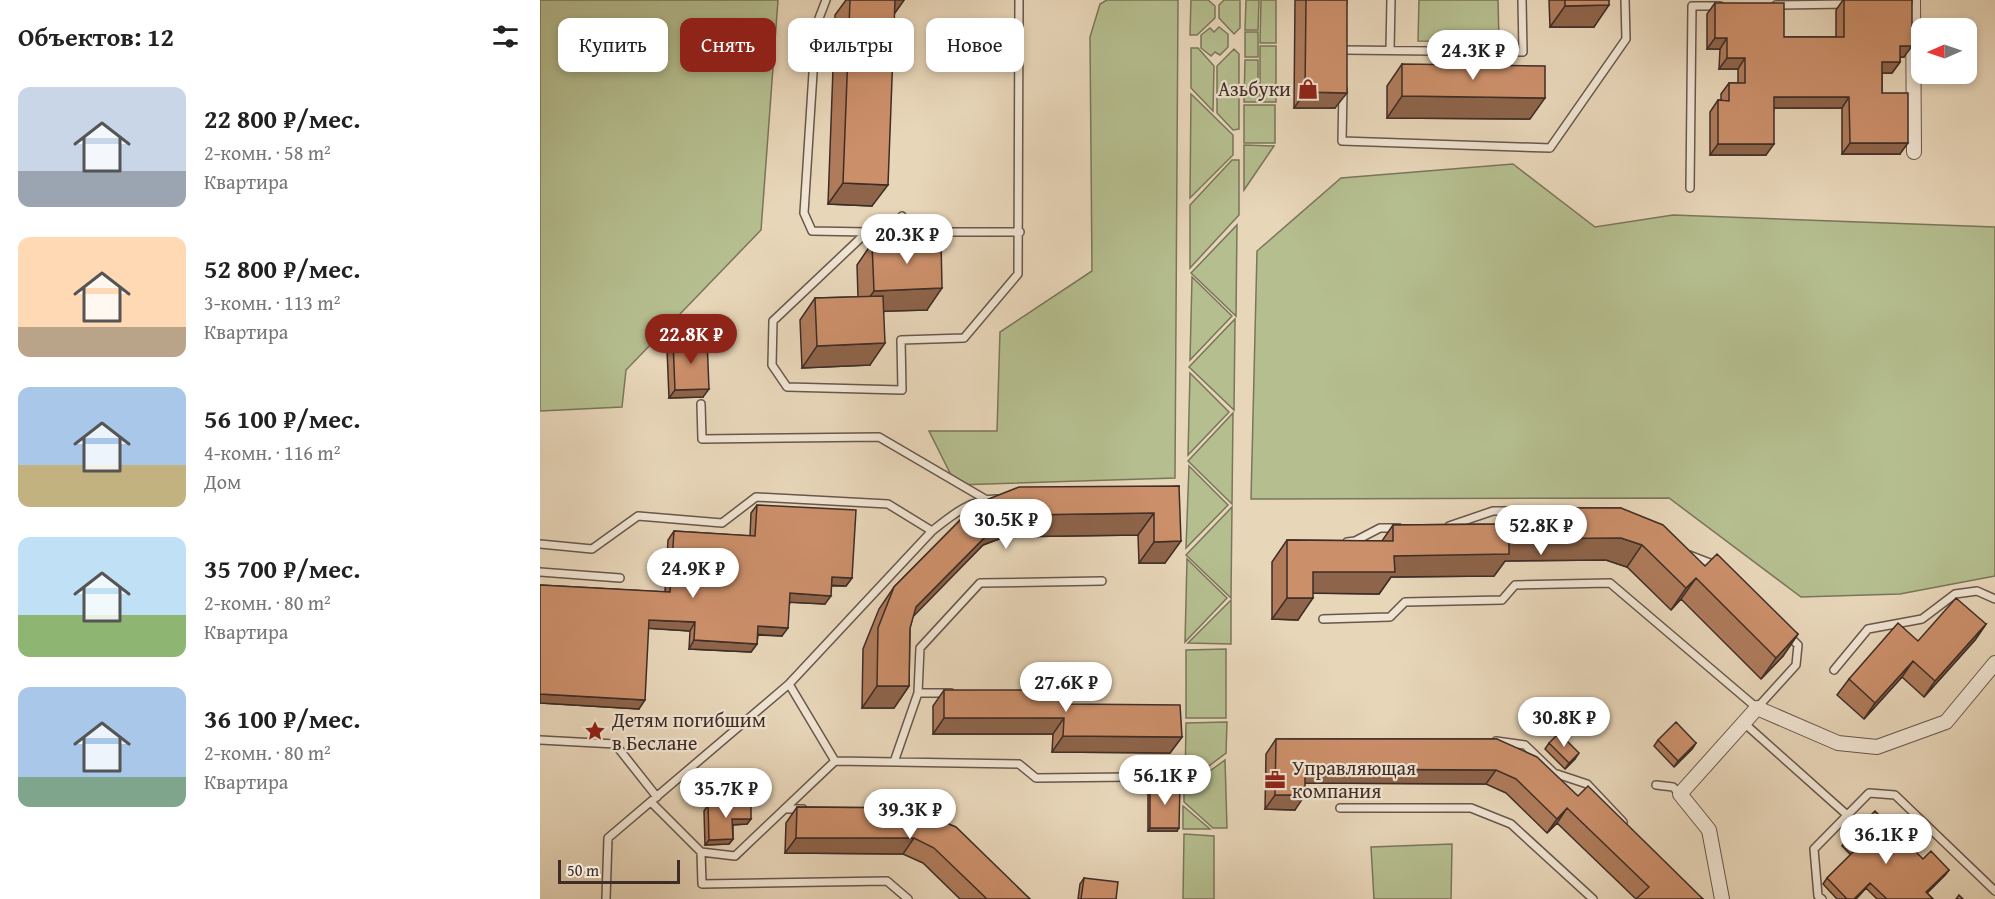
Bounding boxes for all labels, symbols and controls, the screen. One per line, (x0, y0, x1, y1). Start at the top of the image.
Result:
text: Объектов: 12 (18, 17, 174, 56)
chip: Купить (558, 18, 668, 72)
chip: Снять (680, 18, 776, 72)
chip: Фильтры (788, 18, 914, 72)
chip: Новое (926, 18, 1024, 72)
north arrow (1911, 18, 1977, 84)
map controls (1911, 18, 1977, 84)
icon: filters (489, 20, 522, 53)
pin: 24.3K ₽ (1418, 30, 1528, 81)
text: 24.3K ₽ (1441, 35, 1505, 64)
place label: Азьбуки (1218, 74, 1291, 103)
shop icon: Азьбуки (1296, 77, 1320, 101)
text: 22 800 ₽/мес. (204, 99, 360, 138)
icon: home (66, 111, 138, 183)
text: 2-комн. · 58 m² (204, 138, 331, 167)
text: Квартира (204, 167, 288, 196)
pin: 20.3K ₽ (852, 214, 962, 265)
text: 20.3K ₽ (875, 219, 939, 248)
text: 52 800 ₽/мес. (204, 249, 360, 288)
icon: home (66, 261, 138, 333)
text: 3-комн. · 113 m² (204, 288, 340, 317)
pin: 22.8K ₽ (636, 314, 746, 365)
text: Квартира (204, 317, 288, 346)
text: 22.8K ₽ (659, 319, 723, 348)
text: 56 100 ₽/мес. (204, 399, 360, 438)
icon: home (66, 411, 138, 483)
text: 4-комн. · 116 m² (204, 438, 340, 467)
text: Дом (204, 467, 241, 496)
pin: 30.5K ₽ (951, 499, 1061, 550)
text: 30.5K ₽ (974, 504, 1038, 533)
pin: 52.8K ₽ (1486, 505, 1596, 556)
text: 52.8K ₽ (1509, 510, 1573, 539)
pin: 24.9K ₽ (638, 548, 748, 599)
text: 35 700 ₽/мес. (204, 549, 360, 588)
text: 24.9K ₽ (661, 553, 725, 582)
icon: home (66, 561, 138, 633)
text: 2-комн. · 80 m² (204, 588, 331, 617)
text: Квартира (204, 617, 288, 646)
pin: 27.6K ₽ (1011, 662, 1121, 713)
text: 27.6K ₽ (1034, 667, 1098, 696)
pin: 30.8K ₽ (1509, 697, 1619, 748)
text: 36 100 ₽/мес. (204, 699, 360, 738)
text: 30.8K ₽ (1532, 702, 1596, 731)
place label: Детям погибшим в Беслане (611, 705, 766, 757)
icon: home (66, 711, 138, 783)
place icon: Детям погибшим в Беслане (583, 719, 607, 743)
text: 2-комн. · 80 m² (204, 738, 331, 767)
place label: Управляющая компания (1292, 753, 1416, 805)
pin: 56.1K ₽ (1110, 755, 1220, 806)
text: 56.1K ₽ (1133, 760, 1197, 789)
text: Квартира (204, 767, 288, 796)
pin: 35.7K ₽ (671, 768, 781, 819)
office icon: Управляющая компания (1263, 768, 1287, 792)
text: 35.7K ₽ (694, 773, 758, 802)
pin: 39.3K ₽ (855, 789, 965, 840)
text: 39.3K ₽ (878, 794, 942, 823)
pin: 36.1K ₽ (1831, 814, 1941, 865)
text: 36.1K ₽ (1854, 819, 1918, 848)
scale bar (558, 857, 680, 884)
text: 50 m (567, 858, 599, 882)

